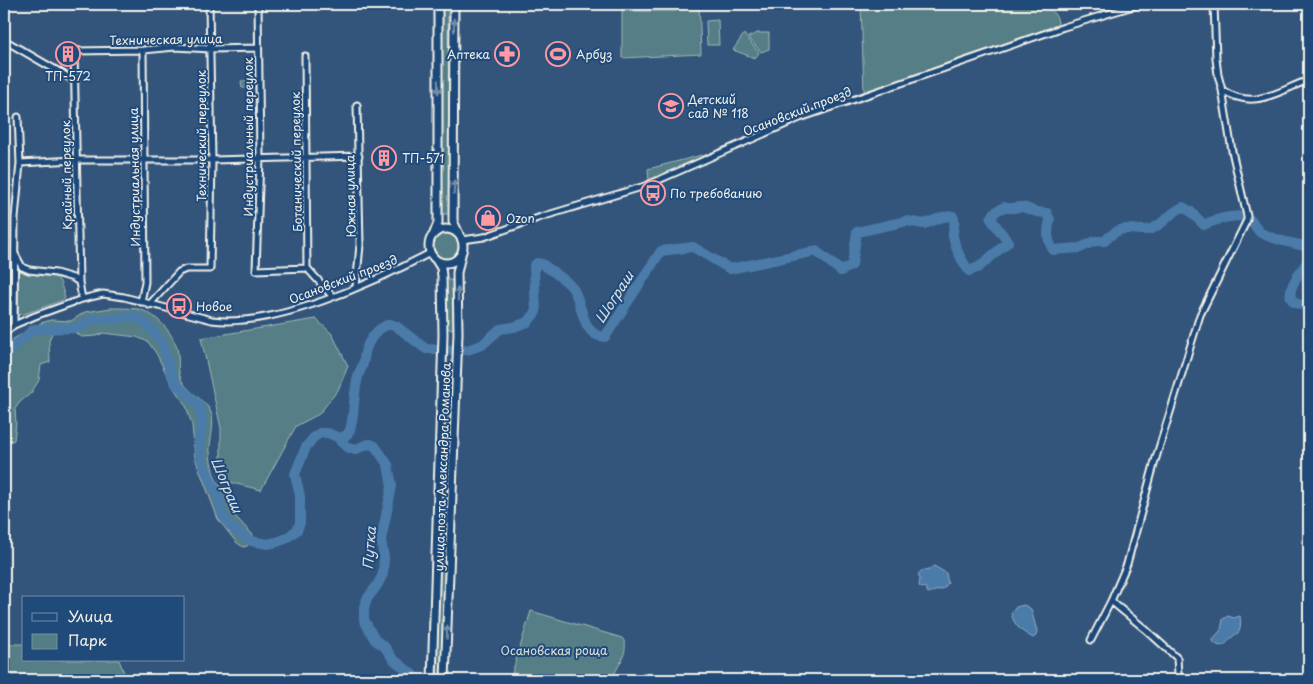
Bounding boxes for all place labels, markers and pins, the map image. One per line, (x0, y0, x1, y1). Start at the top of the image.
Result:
building icon: ТП-572 (55, 41, 81, 67)
pharmacy icon: Аптека (494, 41, 520, 67)
sports icon: Арбуз (545, 41, 571, 67)
place label: Аптека (447, 45, 491, 63)
place label: Арбуз (576, 45, 612, 63)
place label: ТП-572 (45, 67, 91, 85)
place label: Детский сад № 118 (687, 90, 749, 122)
school or university icon: Детский сад № 118 (658, 93, 684, 119)
building icon: ТП-571 (371, 145, 397, 171)
place label: ТП-571 (402, 149, 444, 167)
bus stop icon: По требованию (640, 180, 666, 206)
place label: По требованию (670, 184, 762, 202)
shop icon: Ozon (475, 205, 501, 231)
place label: Ozon (506, 209, 535, 227)
bus stop icon: Новое (166, 293, 192, 319)
place label: Новое (196, 297, 233, 315)

